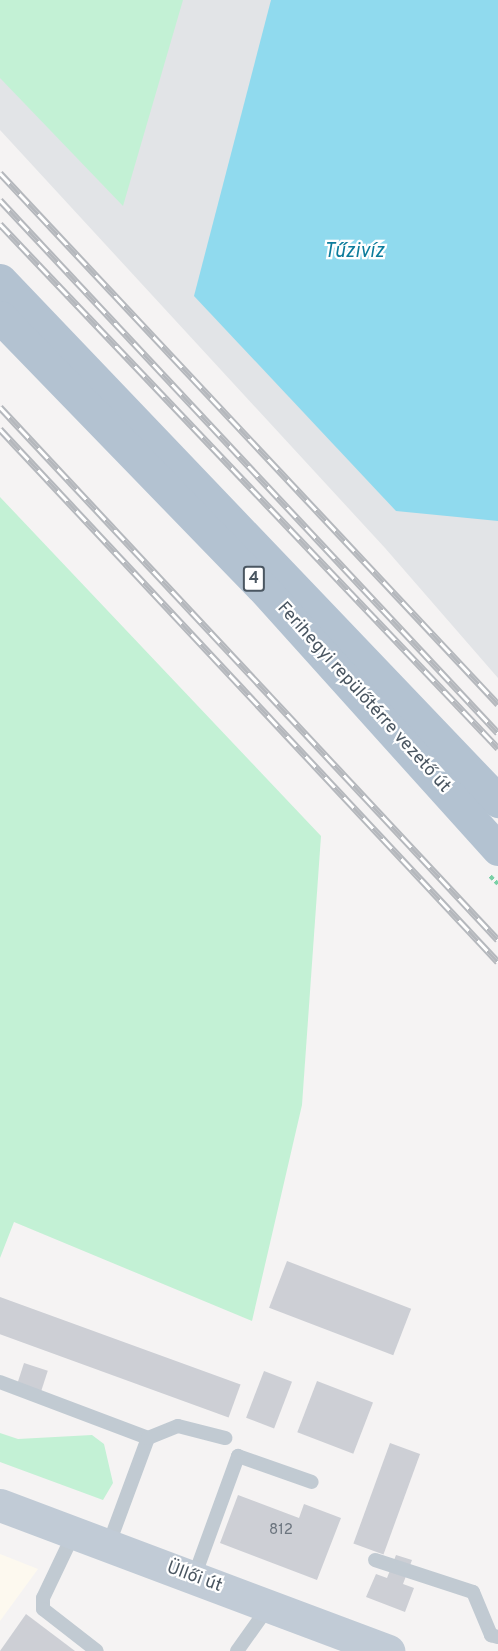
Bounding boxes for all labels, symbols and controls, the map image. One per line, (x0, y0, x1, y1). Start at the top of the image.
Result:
water label: Tűzivíz (324, 240, 384, 264)
road number: 4 (242, 566, 266, 592)
street label: Ferihegyi repülőtérre vezető út (272, 598, 454, 798)
house number: 812 (269, 1522, 293, 1540)
street label: Üllői út (163, 1558, 225, 1598)

